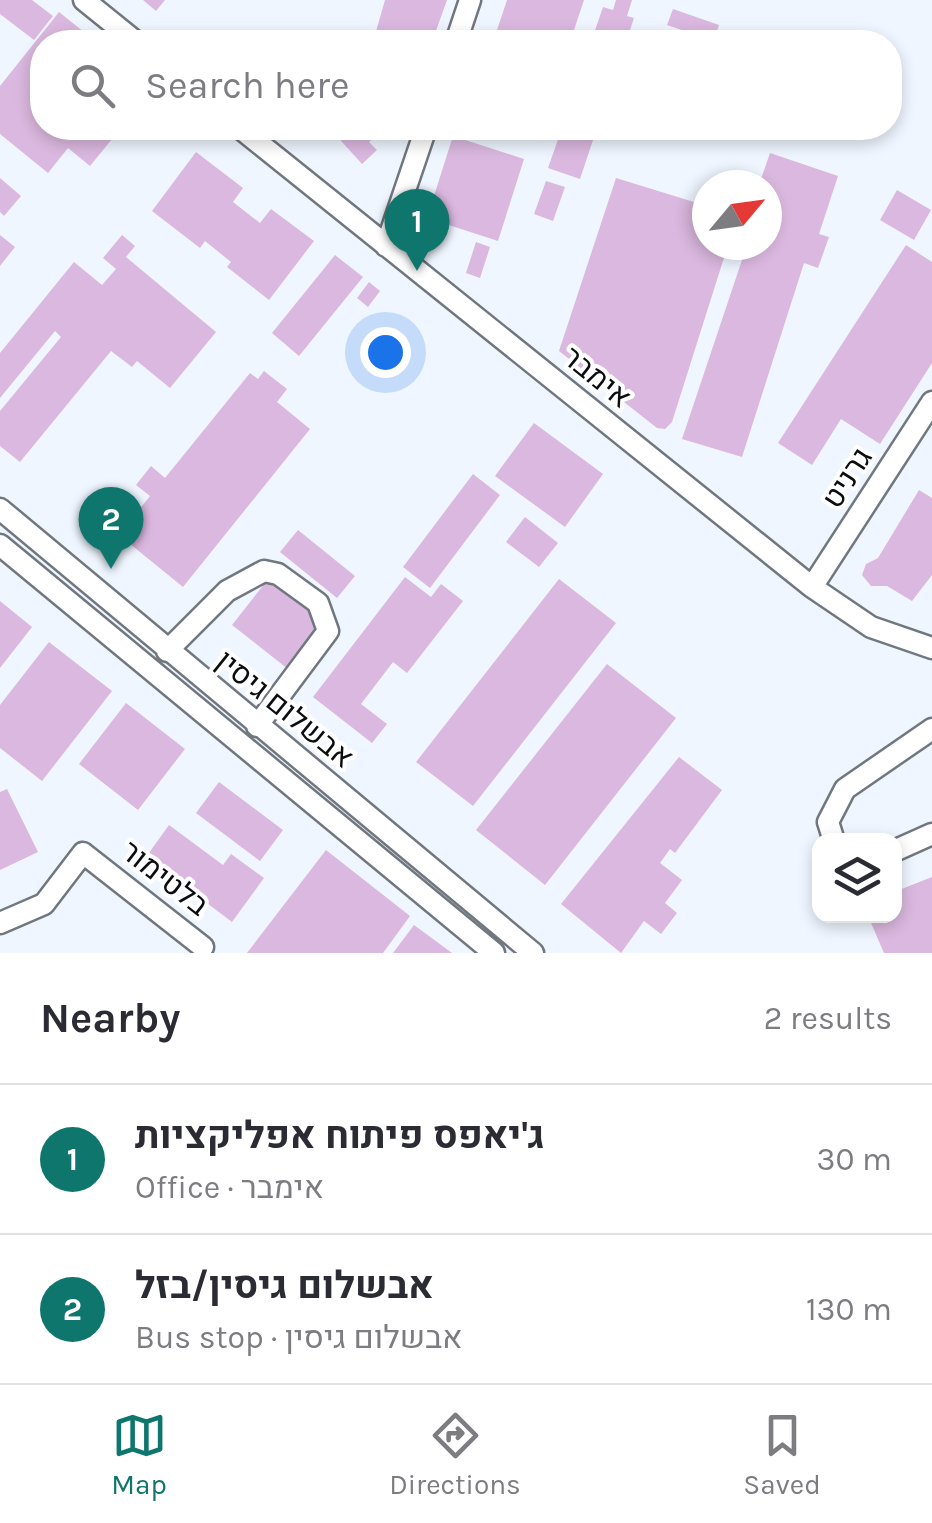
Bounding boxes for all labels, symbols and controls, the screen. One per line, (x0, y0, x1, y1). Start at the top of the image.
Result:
search box (30, 30, 902, 140)
icon: search (65, 58, 120, 113)
text: Search here (145, 63, 349, 108)
north arrow (692, 170, 782, 260)
pin: 1 (384, 188, 450, 271)
your location (360, 327, 411, 378)
street label: אימבר (555, 339, 639, 415)
street label: גרניט (814, 441, 880, 515)
pin: 2 (78, 486, 144, 569)
street label: אבשלום גיסין (209, 643, 361, 775)
street label: בלטימור (114, 833, 216, 924)
map controls (812, 833, 902, 923)
button: layers (812, 833, 902, 923)
text: Nearby (40, 993, 180, 1043)
text: 2 results (764, 1000, 892, 1037)
text: ג'יאפס פיתוח אפליקציות (135, 1113, 545, 1158)
text: 1 (67, 1141, 78, 1178)
text: 30 m (817, 1141, 892, 1178)
text: Office · אימבר (135, 1169, 324, 1206)
text: אבשלום גיסין/בזל (135, 1263, 434, 1308)
text: 2 (63, 1291, 82, 1328)
text: 130 m (806, 1291, 892, 1328)
text: Bus stop · אבשלום גיסין (135, 1319, 463, 1356)
tab: Map (111, 1408, 167, 1501)
tab: Directions (389, 1408, 521, 1501)
tab: Saved (743, 1408, 821, 1501)

